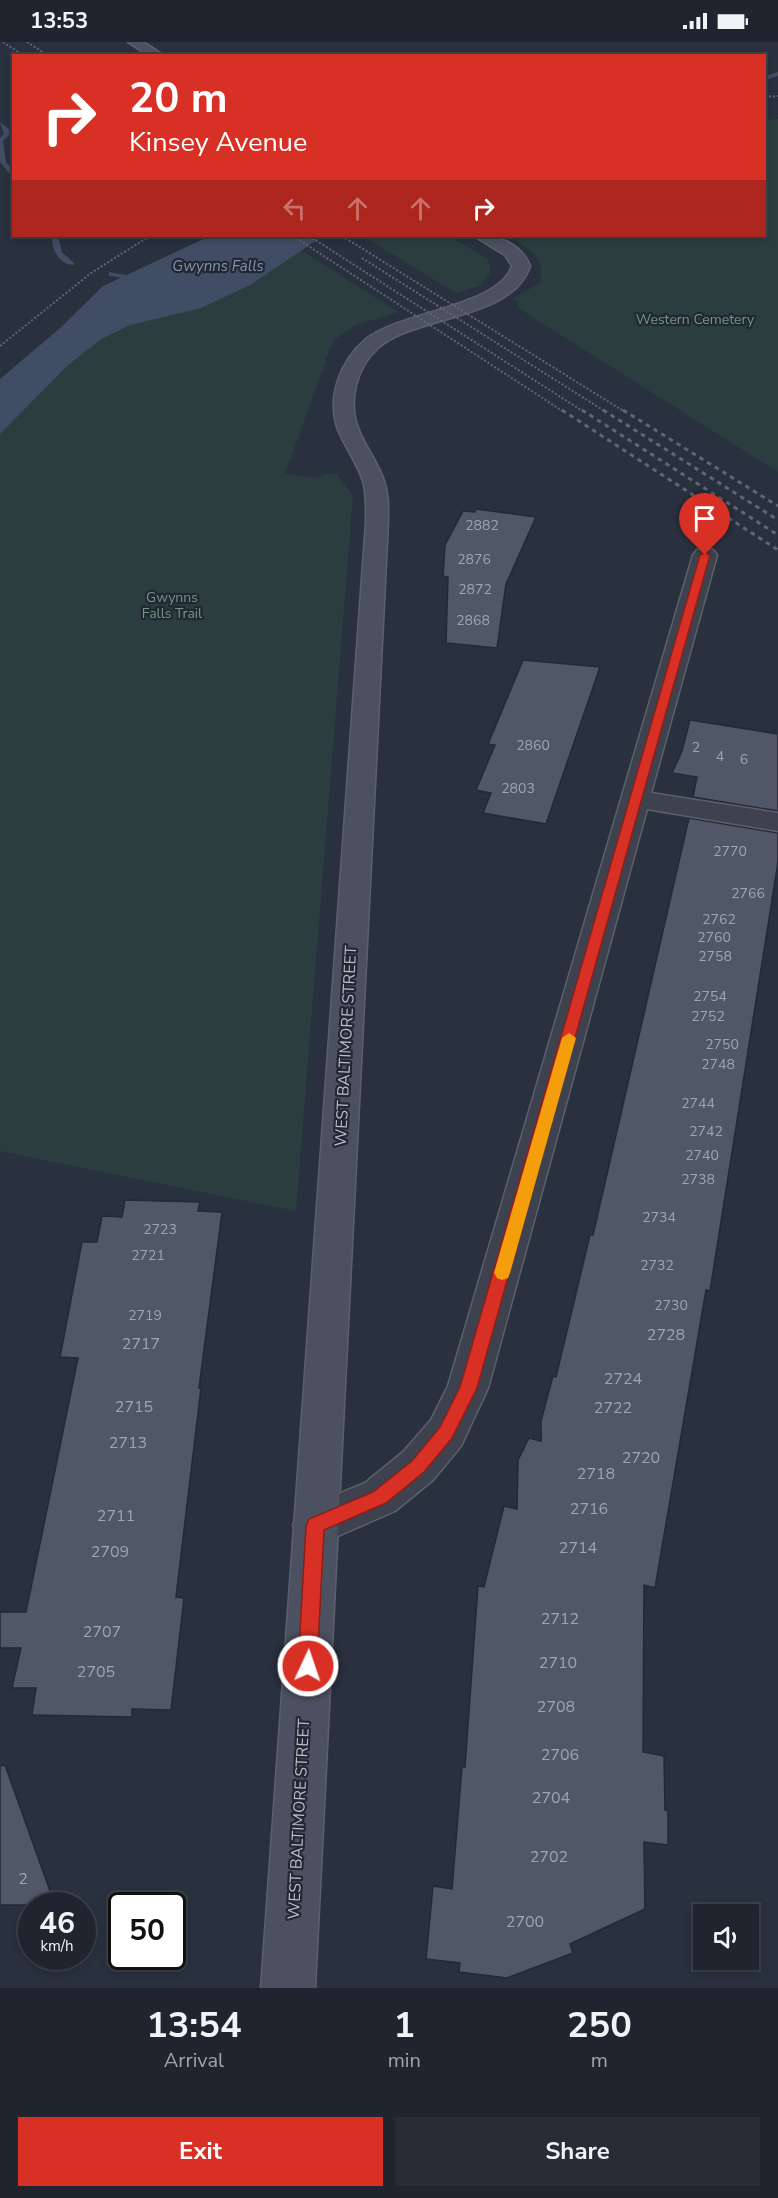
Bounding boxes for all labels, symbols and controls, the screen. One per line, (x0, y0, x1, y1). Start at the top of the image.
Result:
text: 13:53 (30, 6, 88, 36)
text: 20 m (129, 70, 228, 127)
icon: right (30, 78, 108, 156)
text: Kinsey Avenue (129, 124, 307, 161)
icon: left (278, 192, 311, 225)
icon: ahead (341, 192, 374, 225)
icon: ahead (404, 192, 437, 225)
icon: right (467, 192, 500, 225)
water label: Gwynns Falls (172, 256, 264, 276)
park label: Western Cemetery (636, 310, 755, 329)
pin (679, 493, 730, 555)
icon: arrive (688, 502, 721, 535)
house number: 2882 (465, 516, 499, 535)
house number: 2876 (457, 550, 491, 569)
house number: 2872 (458, 580, 492, 599)
park label: Gwynns Falls Trail (142, 588, 203, 623)
house number: 2868 (456, 611, 490, 630)
house number: 2860 (516, 736, 550, 755)
house number: 2 (692, 738, 700, 757)
house number: 4 (716, 747, 724, 766)
house number: 6 (740, 750, 748, 769)
house number: 2803 (501, 779, 535, 798)
house number: 2770 (713, 842, 747, 861)
house number: 2766 (731, 884, 765, 903)
house number: 2762 (702, 910, 736, 929)
house number: 2760 (697, 928, 731, 947)
street label: WEST BALTIMORE STREET (330, 945, 362, 1147)
house number: 2758 (698, 947, 732, 966)
house number: 2754 (693, 987, 727, 1006)
house number: 2752 (691, 1007, 725, 1026)
house number: 2750 (705, 1035, 739, 1054)
house number: 2748 (701, 1055, 735, 1074)
house number: 2744 (681, 1094, 715, 1113)
house number: 2742 (689, 1122, 723, 1141)
house number: 2740 (685, 1146, 719, 1165)
house number: 2738 (681, 1170, 715, 1189)
house number: 2734 (642, 1208, 676, 1227)
house number: 2723 (143, 1220, 177, 1239)
house number: 2721 (131, 1246, 165, 1265)
house number: 2732 (640, 1256, 674, 1275)
house number: 2730 (654, 1296, 688, 1315)
house number: 2719 (128, 1306, 162, 1325)
house number: 2728 (647, 1324, 685, 1346)
house number: 2717 (122, 1333, 160, 1355)
house number: 2724 (604, 1368, 643, 1390)
house number: 2715 (115, 1396, 153, 1418)
house number: 2722 (594, 1397, 632, 1419)
house number: 2713 (109, 1432, 147, 1454)
house number: 2720 (622, 1447, 660, 1469)
house number: 2718 (577, 1463, 615, 1485)
house number: 2716 (570, 1498, 608, 1520)
house number: 2711 (97, 1505, 135, 1527)
house number: 2714 (559, 1537, 598, 1559)
house number: 2709 (91, 1541, 129, 1563)
house number: 2712 (541, 1608, 579, 1630)
house number: 2707 (83, 1621, 121, 1643)
position arrow (276, 1634, 340, 1698)
house number: 2710 (539, 1652, 577, 1674)
house number: 2705 (77, 1661, 115, 1683)
house number: 2708 (537, 1696, 575, 1718)
street label: WEST BALTIMORE STREET (283, 1718, 315, 1920)
house number: 2706 (541, 1744, 579, 1766)
house number: 2704 (532, 1787, 571, 1809)
house number: 2702 (530, 1846, 568, 1868)
house number: 2 (18, 1868, 28, 1890)
speed limit sign: 50 (108, 1892, 186, 1970)
text: 46 (39, 1903, 75, 1944)
map controls (693, 1904, 759, 1970)
button: sound (693, 1904, 759, 1970)
house number: 2700 (506, 1911, 544, 1933)
text: km/h (40, 1936, 74, 1956)
text: 13:54 (146, 2001, 242, 2050)
text: 1 (393, 2001, 415, 2050)
text: 250 (567, 2001, 632, 2050)
text: Arrival (164, 2047, 224, 2074)
text: min (388, 2047, 421, 2074)
text: m (591, 2047, 608, 2074)
button: Exit (18, 2117, 383, 2186)
button: Share (395, 2117, 760, 2186)

